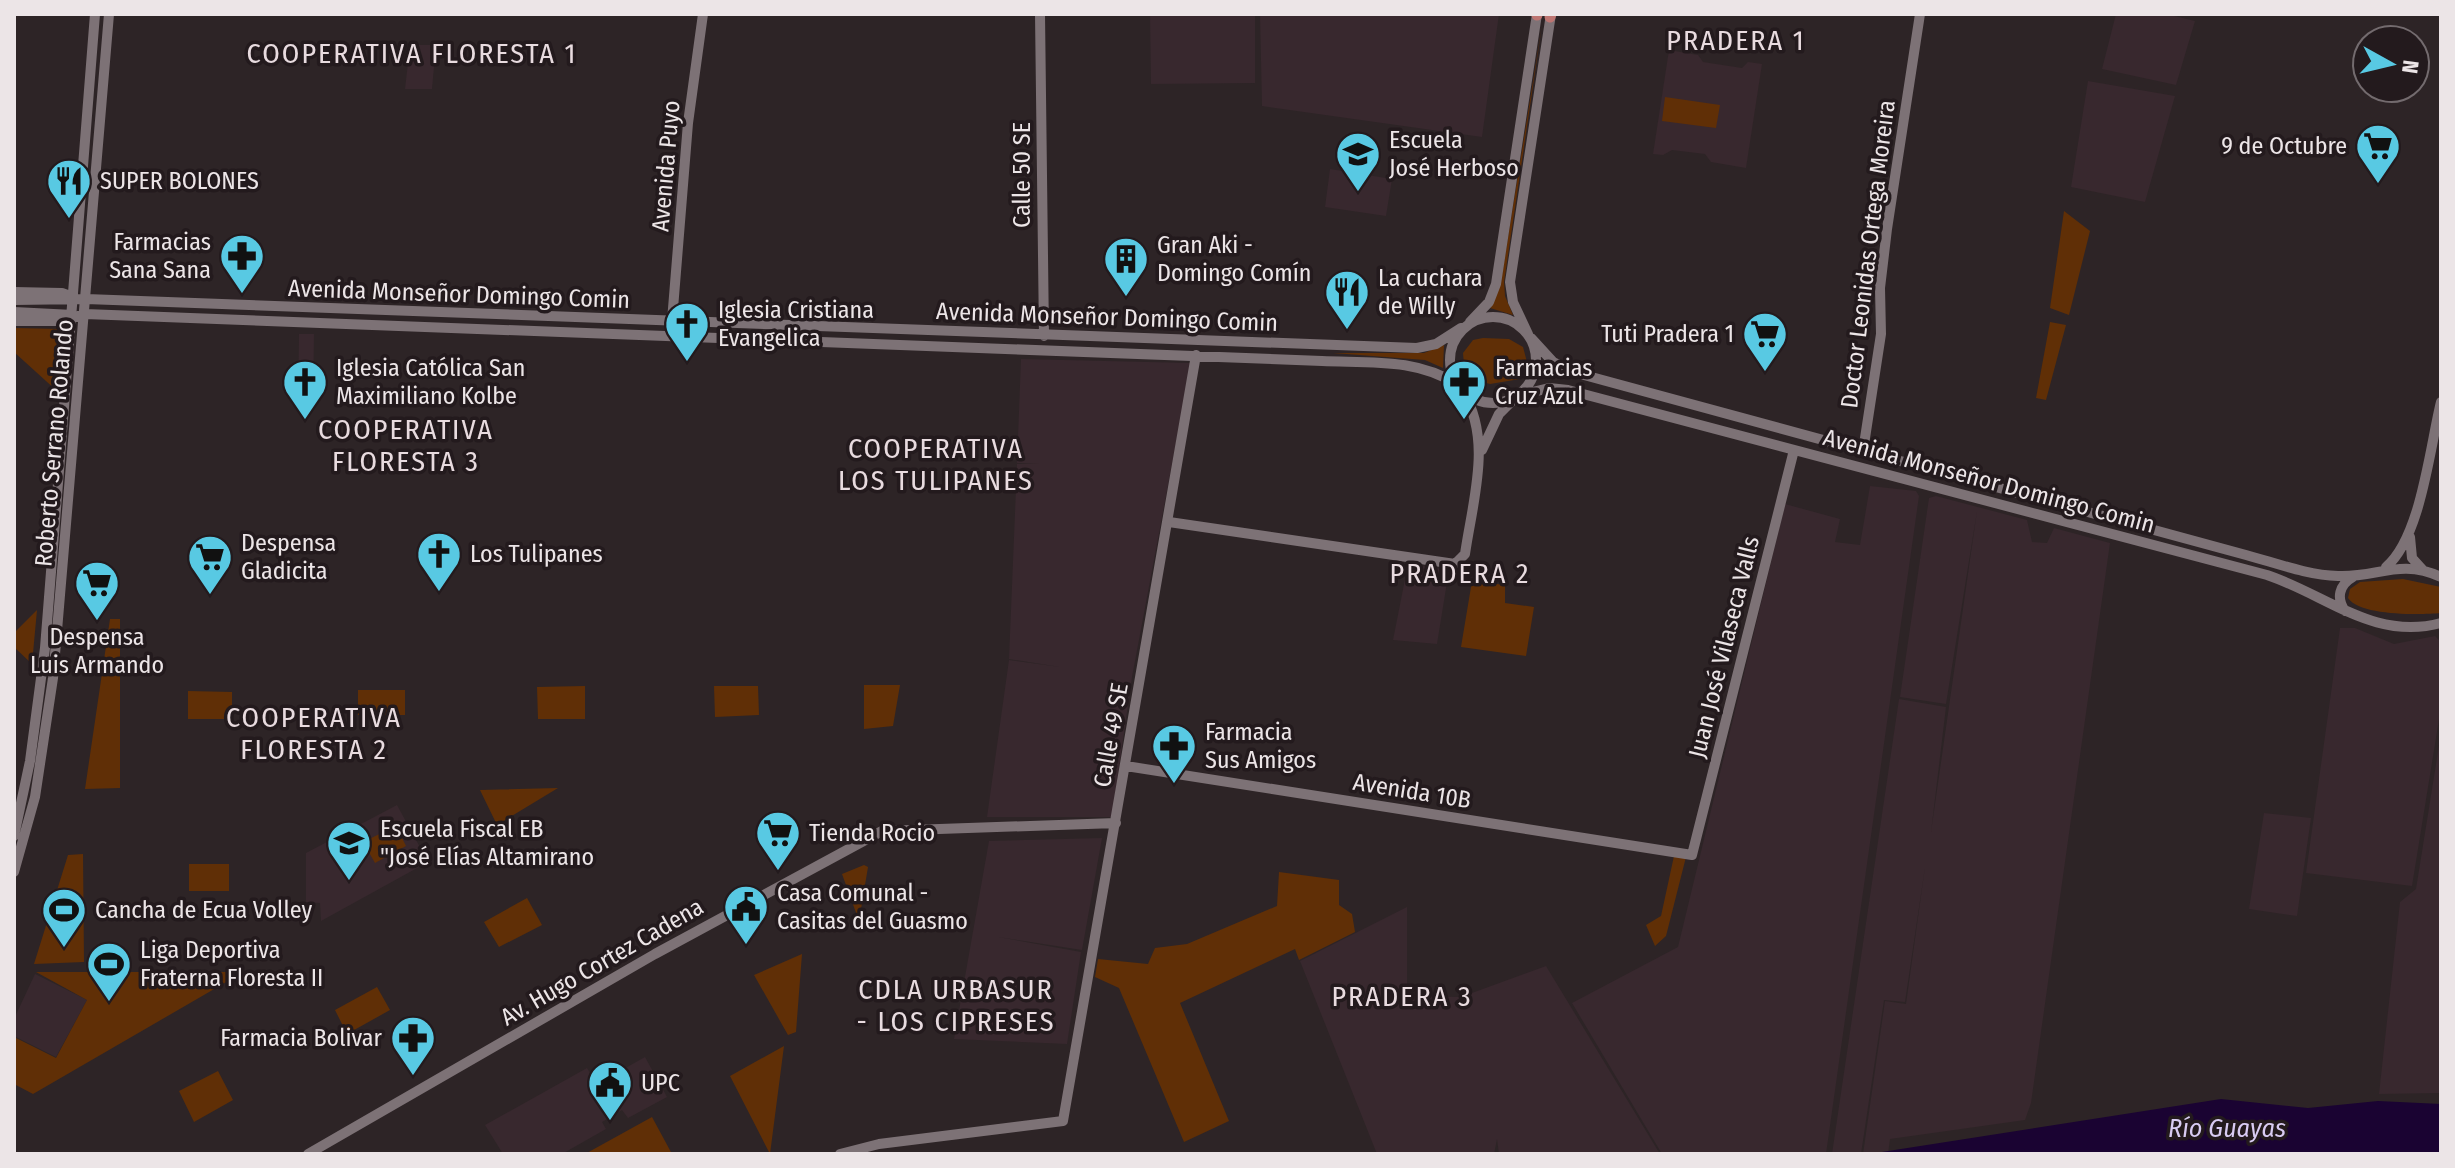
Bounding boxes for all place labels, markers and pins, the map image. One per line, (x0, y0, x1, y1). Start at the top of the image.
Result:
supermarket icon: 9 de Octubre (2354, 122, 2402, 185)
place label: Escuela José Herboso (1389, 126, 1519, 182)
school or university icon: Escuela José Herboso (1334, 130, 1382, 193)
place label: 9 de Octubre (2221, 132, 2347, 160)
restaurant icon: SUPER BOLONES (45, 157, 93, 220)
place label: SUPER BOLONES (100, 167, 259, 195)
place label: Farmacias Sana Sana (109, 228, 211, 284)
place label: Gran Aki - Domingo Comín (1157, 231, 1311, 287)
pharmacy icon: Farmacias Sana Sana (218, 232, 266, 295)
building icon: Gran Aki - Domingo Comín (1102, 235, 1150, 298)
place label: La cuchara de Willy (1378, 264, 1483, 320)
restaurant icon: La cuchara de Willy (1323, 268, 1371, 331)
place label: Iglesia Cristiana Evangelica (718, 296, 874, 352)
church icon: Iglesia Cristiana Evangelica (663, 300, 711, 363)
supermarket icon: Tuti Pradera 1 (1741, 310, 1789, 373)
place label: Tuti Pradera 1 (1601, 320, 1734, 348)
place label: Iglesia Católica San Maximiliano Kolbe (336, 354, 525, 410)
place label: Farmacias Cruz Azul (1495, 354, 1593, 410)
church icon: Iglesia Católica San Maximiliano Kolbe (281, 358, 329, 421)
pharmacy icon: Farmacias Cruz Azul (1440, 358, 1488, 421)
place label: Despensa Gladicita (241, 529, 336, 585)
church icon: Los Tulipanes (415, 530, 463, 593)
supermarket icon: Despensa Gladicita (186, 533, 234, 596)
place label: Los Tulipanes (470, 540, 603, 568)
supermarket icon: Despensa Luis Armando (73, 559, 121, 622)
place label: Despensa Luis Armando (30, 623, 164, 679)
place label: Farmacia Sus Amigos (1205, 718, 1316, 774)
pharmacy icon: Farmacia Sus Amigos (1150, 722, 1198, 785)
supermarket icon: Tienda Rocio (754, 809, 802, 872)
place label: Escuela Fiscal EB "José Elías Altamirano (380, 815, 594, 871)
school or university icon: Escuela Fiscal EB "José Elías Altamirano (325, 819, 373, 882)
place label: Tienda Rocio (809, 819, 935, 847)
place label: Casa Comunal - Casitas del Guasmo (777, 879, 968, 935)
public building icon: Casa Comunal - Casitas del Guasmo (722, 883, 770, 946)
sports icon: Cancha de Ecua Volley (40, 886, 88, 949)
place label: Cancha de Ecua Volley (95, 896, 312, 924)
place label: Liga Deportiva Fraterna Floresta II (140, 936, 323, 992)
sports icon: Liga Deportiva Fraterna Floresta II (85, 940, 133, 1003)
pharmacy icon: Farmacia Bolivar (389, 1014, 437, 1077)
place label: Farmacia Bolivar (220, 1024, 383, 1052)
public building icon: UPC (586, 1059, 634, 1122)
place label: UPC (641, 1069, 680, 1097)

